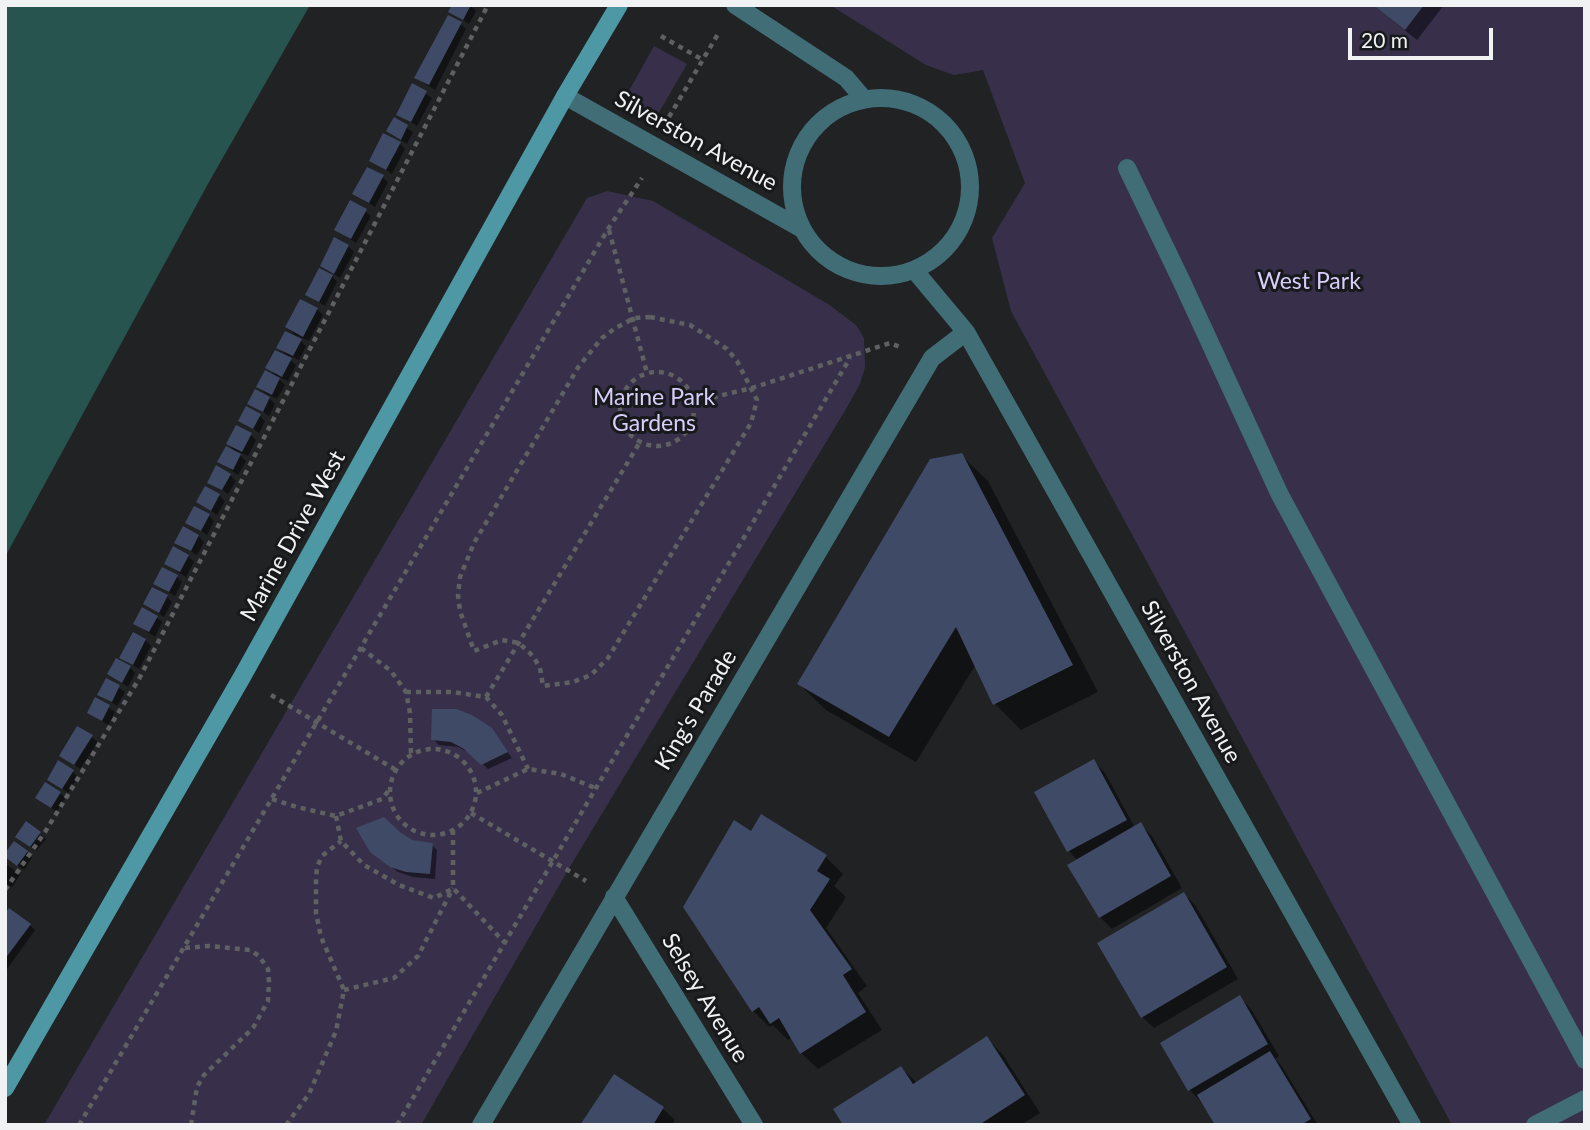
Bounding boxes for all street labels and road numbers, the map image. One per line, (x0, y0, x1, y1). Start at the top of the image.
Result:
street label: Silverston Avenue (610, 85, 782, 197)
street label: Marine Drive West (235, 446, 351, 626)
street label: Silverston Avenue (1135, 596, 1247, 768)
street label: King's Parade (649, 645, 743, 775)
street label: Selsey Avenue (656, 928, 754, 1068)

